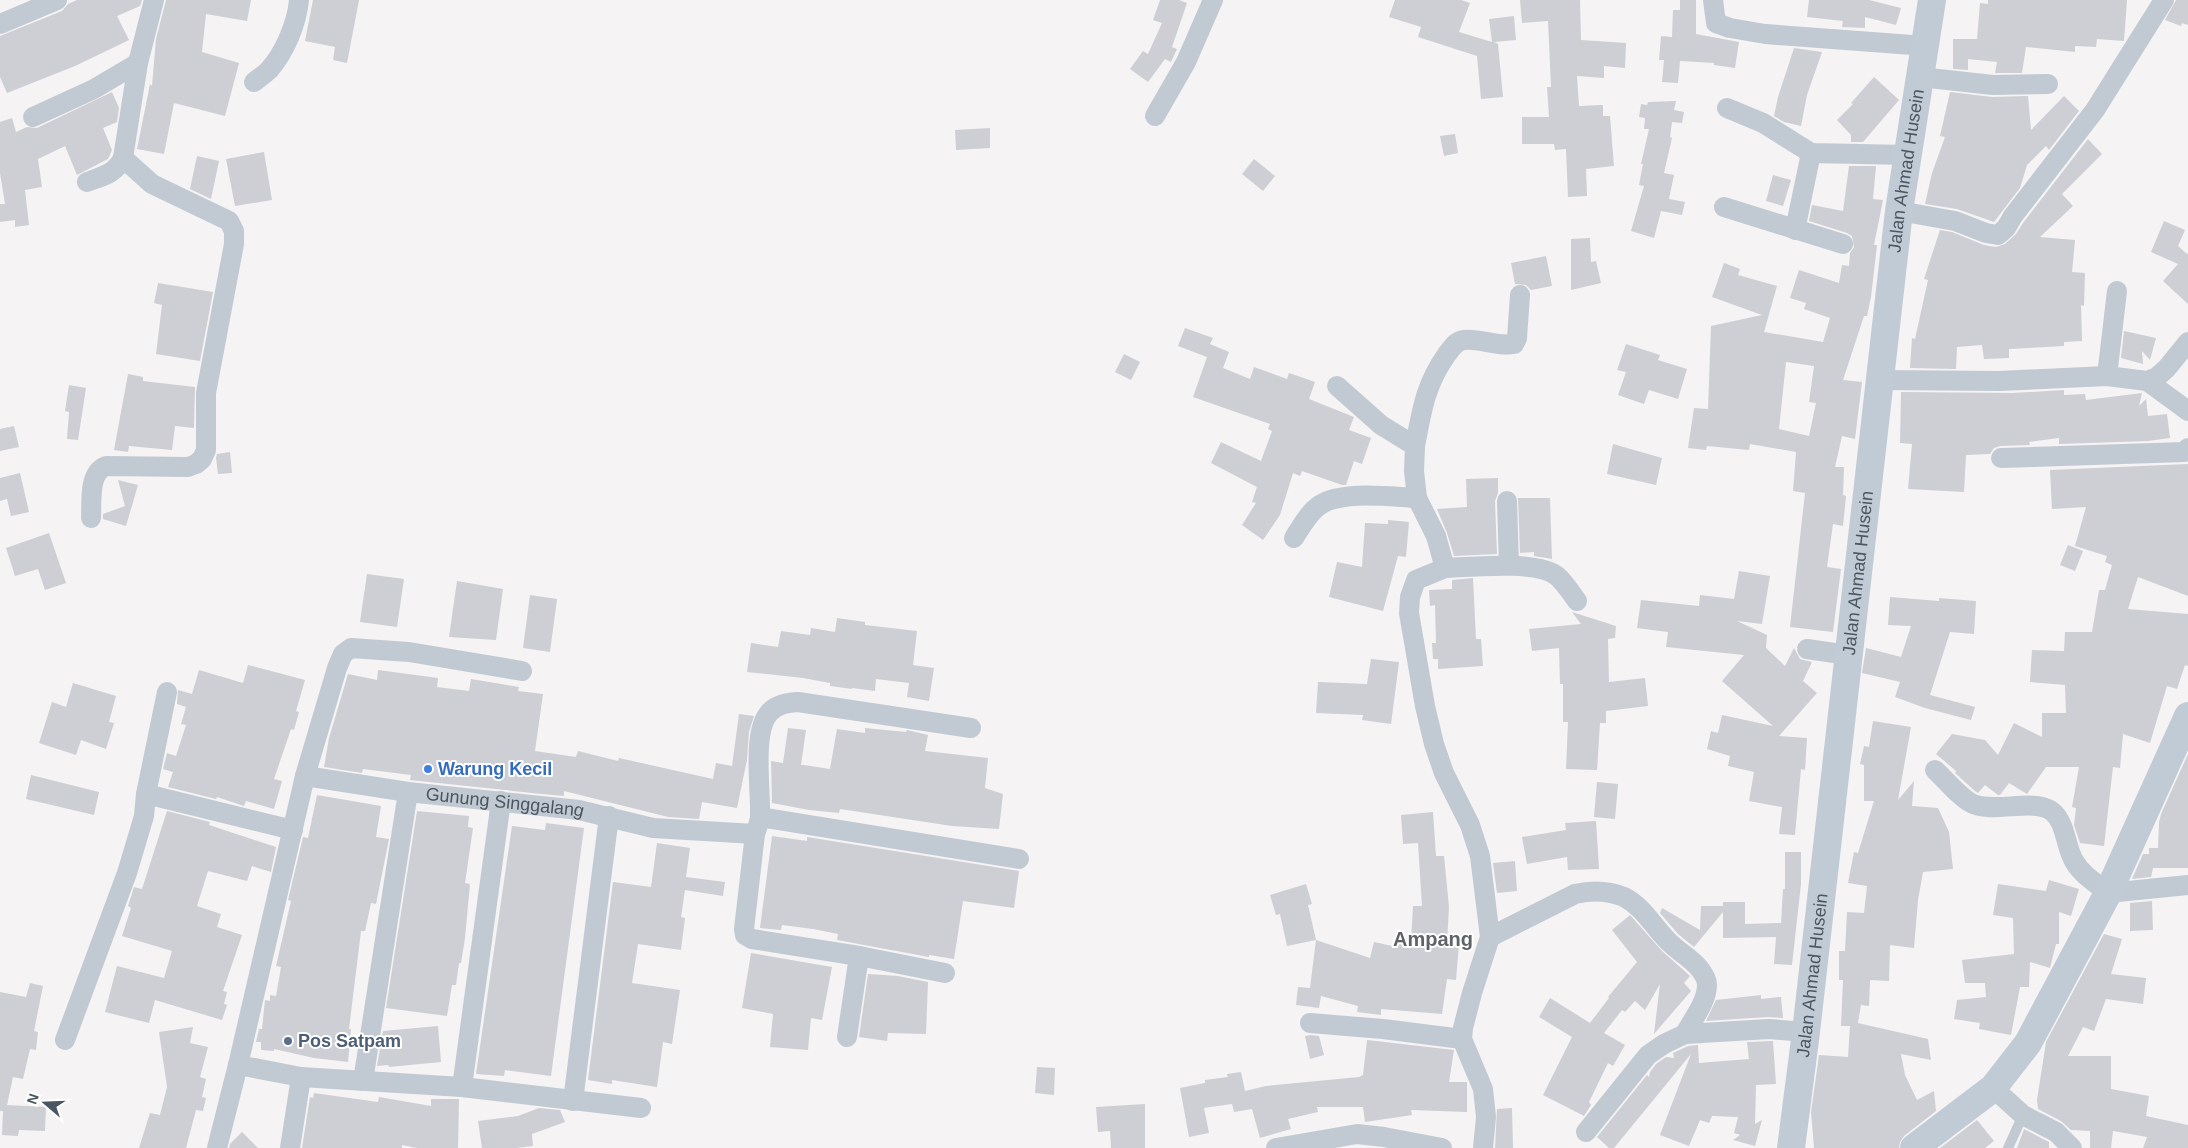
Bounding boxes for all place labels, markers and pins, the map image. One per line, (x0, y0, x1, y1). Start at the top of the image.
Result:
place label: Warung Kecil (438, 759, 552, 779)
marker: Warung Kecil (422, 763, 434, 775)
place label: Pos Satpam (298, 1031, 401, 1051)
marker: Pos Satpam (282, 1035, 294, 1047)

